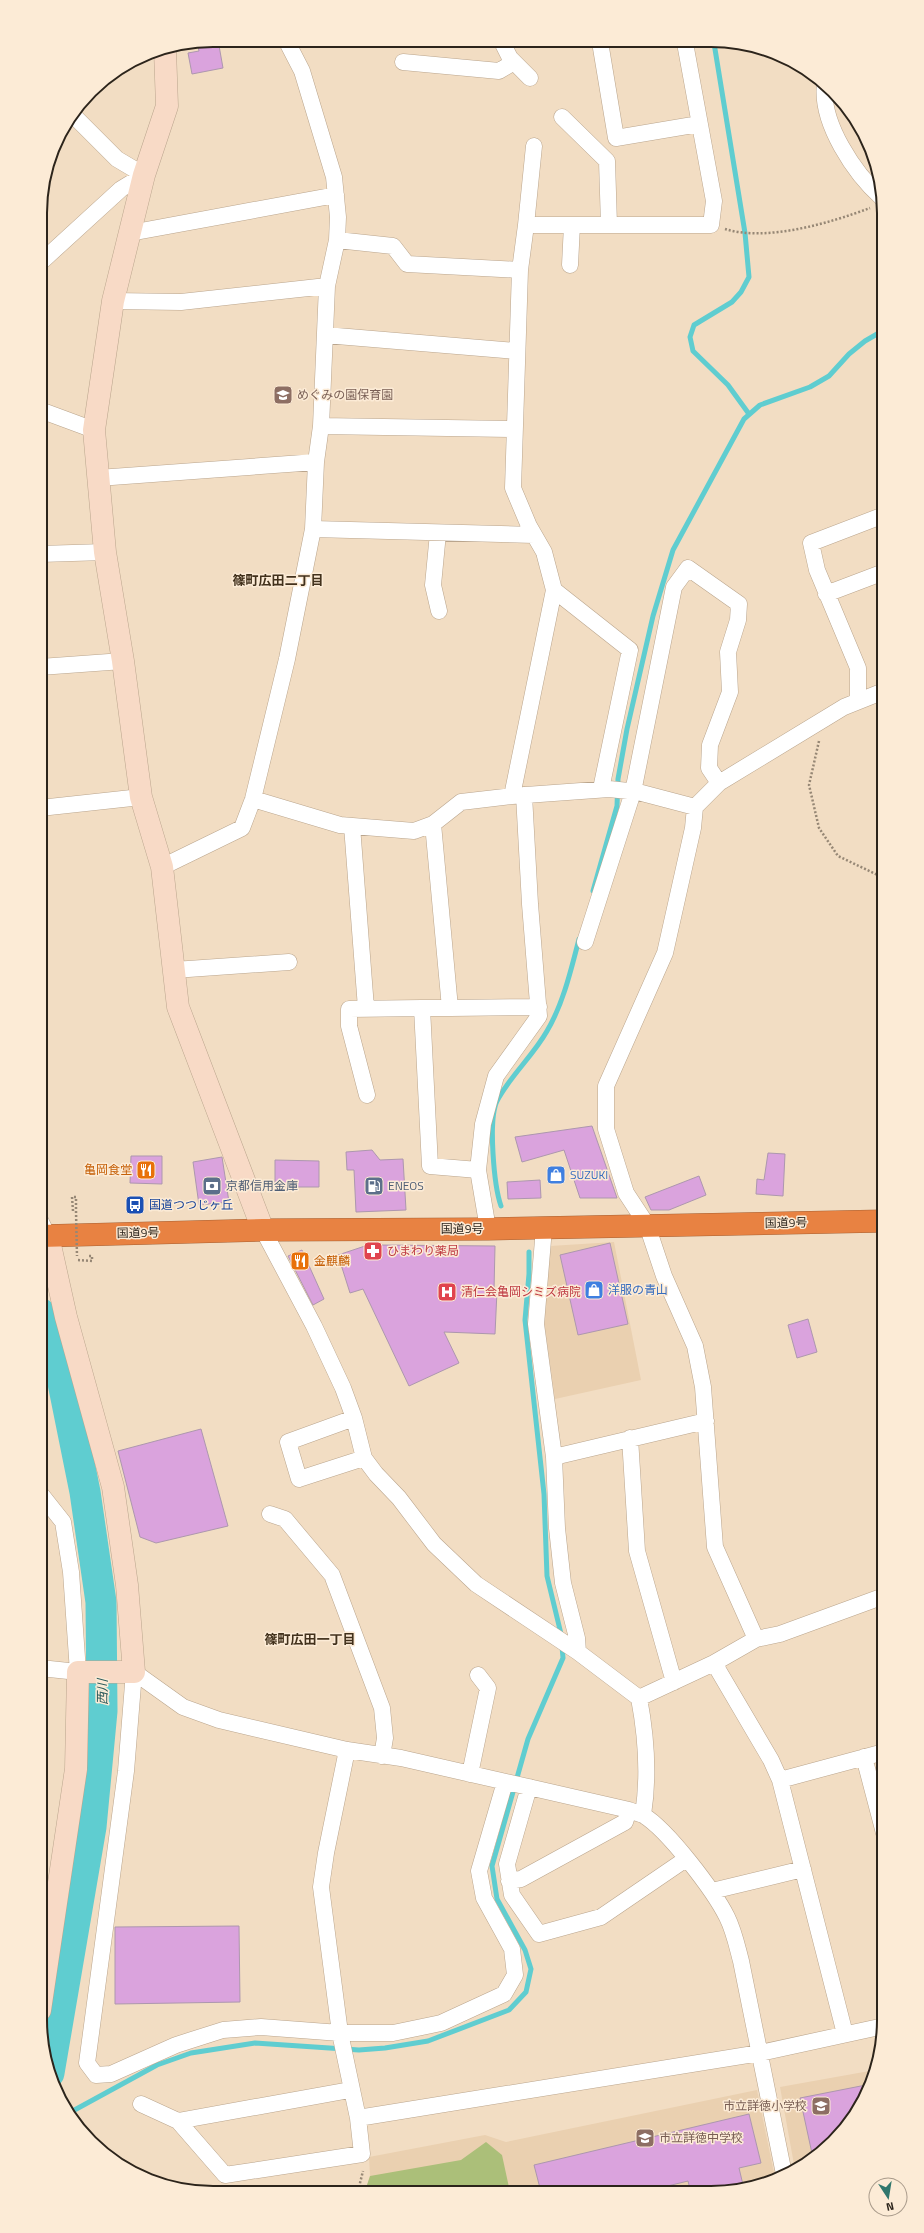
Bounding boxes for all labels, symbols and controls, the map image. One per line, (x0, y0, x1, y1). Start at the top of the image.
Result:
school or university icon: めぐみの園保育園 (272, 384, 294, 406)
place label: めぐみの園保育園 (297, 385, 393, 404)
district label: 篠町広田二丁目 (232, 570, 324, 590)
restaurant icon: 亀岡食堂 (135, 1159, 157, 1181)
place label: 亀岡食堂 (84, 1160, 132, 1179)
shop icon: SUZUKI (545, 1164, 567, 1186)
place label: SUZUKI (570, 1165, 608, 1184)
bank icon: 京都信用金庫 (201, 1175, 223, 1197)
fuel station icon: ENEOS (363, 1175, 385, 1197)
place label: 京都信用金庫 (226, 1176, 298, 1195)
place label: ENEOS (388, 1176, 424, 1195)
bus stop icon: 国道つつじヶ丘 (124, 1194, 146, 1216)
place label: 国道つつじヶ丘 (149, 1195, 233, 1214)
street label: 国道9号 (764, 1213, 808, 1232)
street label: 国道9号 (441, 1219, 483, 1238)
street label: 国道9号 (116, 1223, 160, 1242)
pharmacy icon: ひまわり薬局 (362, 1240, 384, 1262)
place label: ひまわり薬局 (387, 1241, 459, 1260)
restaurant icon: 金麒麟 (289, 1250, 311, 1272)
place label: 金麒麟 (314, 1251, 350, 1270)
shop icon: 洋服の青山 (583, 1279, 605, 1301)
place label: 洋服の青山 (608, 1280, 668, 1299)
hospital icon: 清仁会亀岡シミズ病院 (436, 1281, 458, 1303)
place label: 清仁会亀岡シミズ病院 (461, 1282, 581, 1301)
district label: 篠町広田一丁目 (264, 1629, 356, 1649)
water label: 西川 (92, 1677, 112, 1705)
school or university icon: 市立詳徳小学校 (810, 2095, 832, 2117)
place label: 市立詳徳小学校 (723, 2096, 807, 2115)
school or university icon: 市立詳徳中学校 (634, 2127, 656, 2149)
place label: 市立詳徳中学校 (659, 2128, 743, 2147)
north arrow (868, 2177, 908, 2217)
text: N (885, 2198, 895, 2215)

